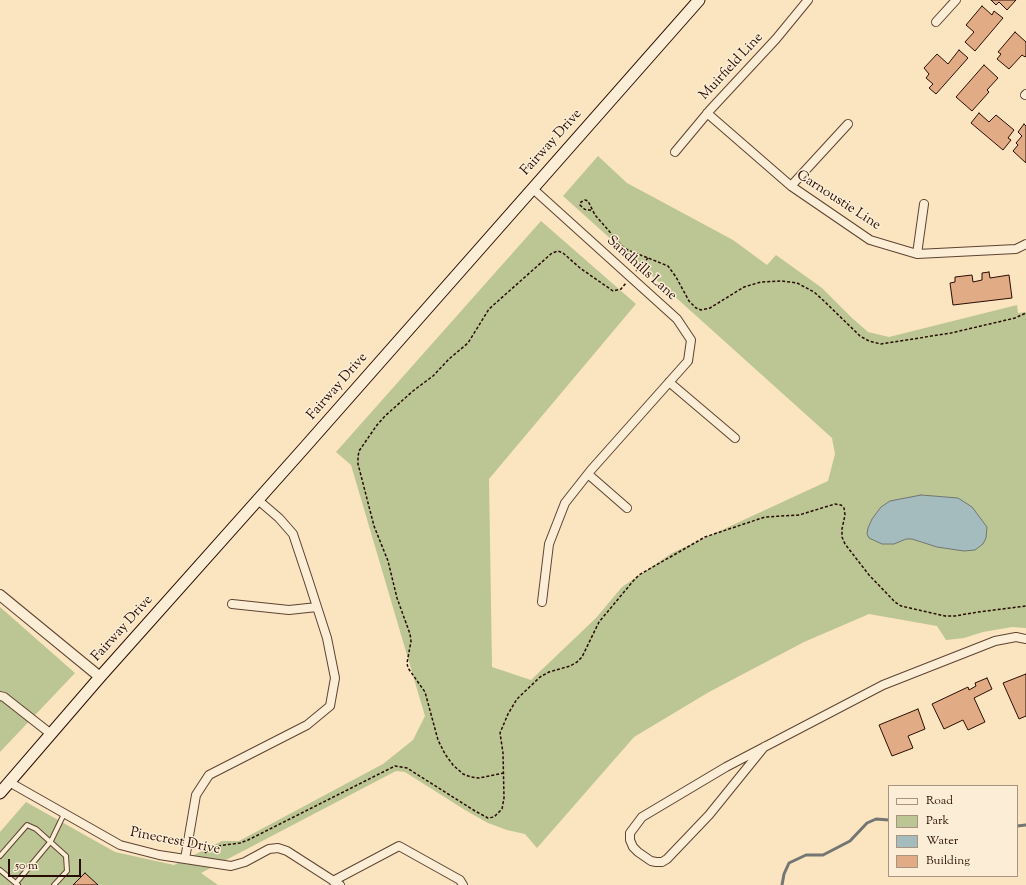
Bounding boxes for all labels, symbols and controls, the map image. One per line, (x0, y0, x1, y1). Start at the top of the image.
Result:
street label: Muirfield Line (697, 30, 767, 104)
street label: Fairway Drive (518, 106, 586, 180)
street label: Carnoustie Line (793, 167, 883, 235)
street label: Sandhills Lane (602, 233, 680, 305)
street label: Fairway Drive (304, 350, 372, 424)
street label: Fairway Drive (89, 592, 157, 666)
legend (888, 785, 1018, 877)
text: Road (926, 792, 953, 810)
text: Park (926, 812, 949, 830)
street label: Pinecrest Drive (129, 825, 221, 859)
text: Water (926, 832, 958, 850)
scale bar (10, 851, 83, 877)
text: Building (926, 852, 970, 870)
text: 50 m (15, 857, 38, 875)

